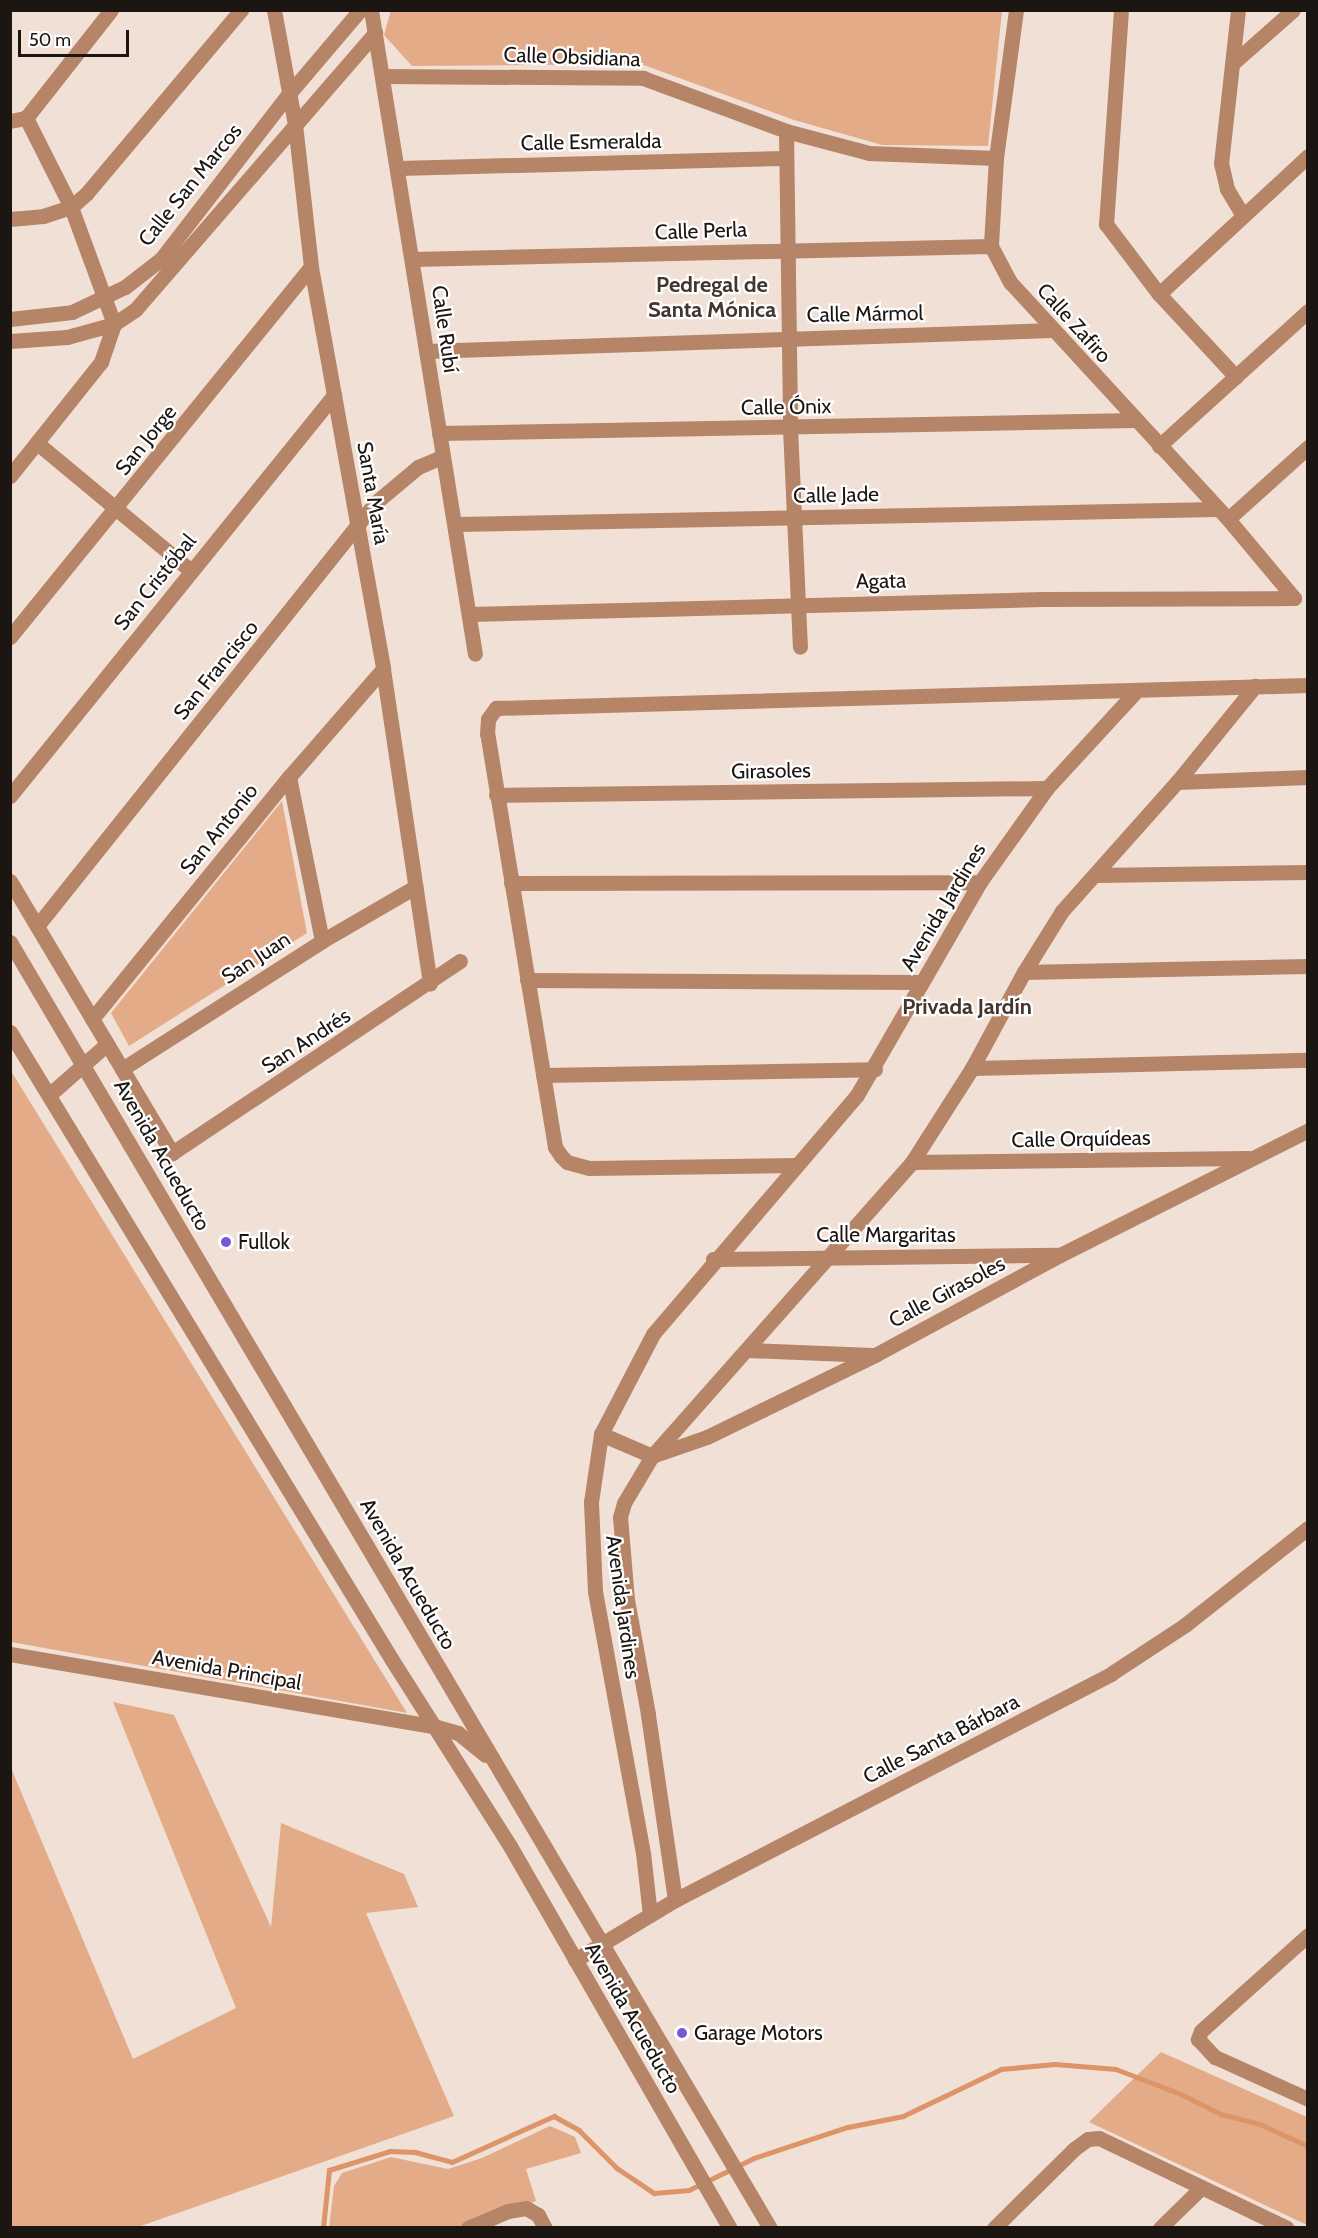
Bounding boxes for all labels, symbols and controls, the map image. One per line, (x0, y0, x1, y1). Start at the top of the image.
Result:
scale bar (21, 18, 132, 56)
text: 50 m (29, 29, 71, 51)
street label: Calle Obsidiana (503, 42, 641, 72)
street label: Calle San Marcos (133, 119, 247, 251)
street label: Calle Esmeralda (520, 128, 662, 156)
street label: Calle Perla (654, 217, 748, 245)
district label: Pedregal de Santa Mónica (648, 271, 776, 322)
street label: Calle Zafiro (1032, 278, 1116, 368)
street label: Calle Rubí (426, 284, 464, 374)
street label: Calle Mármol (806, 300, 924, 328)
street label: Calle Ónix (741, 394, 831, 420)
street label: San Jorge (110, 400, 182, 480)
street label: Santa María (352, 440, 394, 546)
street label: Calle Jade (793, 482, 879, 508)
street label: San Cristóbal (109, 529, 201, 635)
street label: Agata (856, 568, 906, 594)
street label: San Francisco (168, 615, 264, 725)
street label: Girasoles (731, 758, 811, 784)
street label: San Antonio (175, 778, 263, 880)
street label: Avenida Jardines (895, 839, 991, 975)
street label: San Juan (217, 927, 295, 989)
district label: Privada Jardín (902, 994, 1032, 1020)
street label: San Andrés (257, 1003, 355, 1079)
street label: Avenida Acueducto (108, 1075, 216, 1235)
street label: Calle Orquídeas (1011, 1125, 1151, 1153)
street label: Calle Margaritas (816, 1222, 956, 1248)
place label: Fullok (238, 1229, 290, 1255)
marker: Fullok (219, 1235, 233, 1249)
street label: Calle Girasoles (885, 1251, 1009, 1333)
street label: Avenida Acueducto (354, 1494, 462, 1654)
street label: Avenida Jardines (600, 1534, 646, 1680)
street label: Avenida Principal (150, 1644, 304, 1696)
street label: Calle Santa Bárbara (859, 1689, 1023, 1789)
street label: Avenida Acueducto (579, 1938, 687, 2098)
place label: Garage Motors (694, 2020, 823, 2046)
marker: Garage Motors (675, 2026, 689, 2040)

